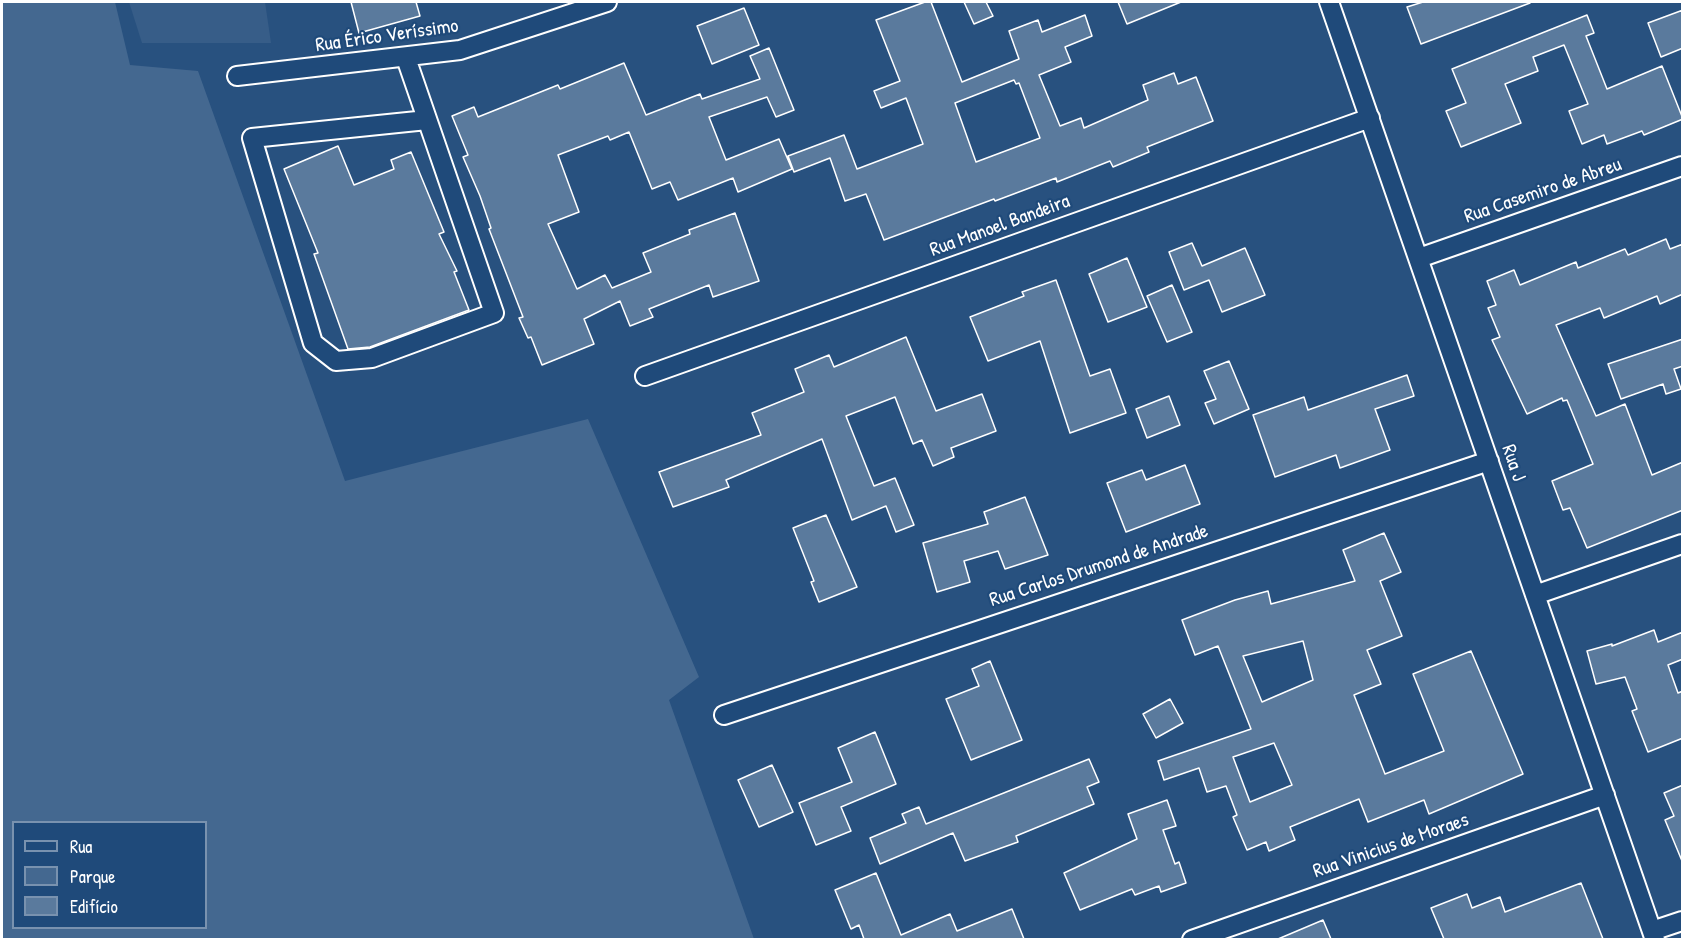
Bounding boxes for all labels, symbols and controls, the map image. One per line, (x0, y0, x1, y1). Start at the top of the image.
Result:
street label: Rua Érico Veríssimo (314, 14, 460, 58)
street label: Rua Casemiro de Abreu (1461, 153, 1625, 229)
street label: Rua Manoel Bandeira (927, 190, 1073, 262)
street label: Rua J (1496, 442, 1530, 484)
street label: Rua Carlos Drumond de Andrade (987, 519, 1211, 613)
street label: Rua Vinicius de Moraes (1310, 808, 1472, 884)
legend (12, 821, 207, 929)
text: Rua (70, 834, 92, 859)
text: Parque (70, 864, 115, 889)
text: Edifício (70, 894, 118, 919)

